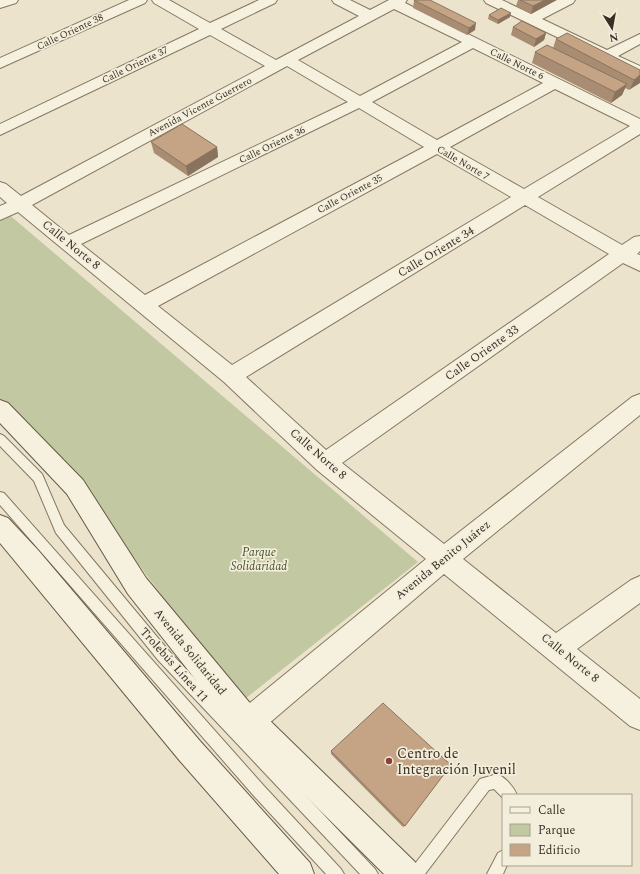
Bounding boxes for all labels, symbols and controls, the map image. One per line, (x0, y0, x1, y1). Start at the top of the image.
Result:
north arrow (592, 8, 632, 48)
street label: Calle Oriente 38 (34, 10, 106, 54)
text: N (608, 28, 620, 47)
street label: Calle Oriente 37 (99, 42, 171, 88)
street label: Calle Norte 6 (487, 44, 547, 84)
street label: Avenida Vicente Guerrero (145, 73, 255, 141)
street label: Calle Oriente 36 (236, 122, 308, 168)
street label: Calle Norte 7 (434, 141, 492, 185)
street label: Calle Oriente 35 (314, 170, 386, 218)
street label: Calle Norte 8 (38, 216, 104, 274)
street label: Calle Oriente 34 (394, 222, 478, 282)
street label: Calle Oriente 33 (441, 320, 523, 386)
street label: Calle Norte 8 (285, 424, 351, 484)
street label: Avenida Benito Juárez (391, 515, 495, 605)
park label: Parque Solidaridad (231, 543, 287, 576)
street label: Avenida Solidaridad (149, 604, 231, 700)
street label: Trolebús Línea 11 (135, 623, 213, 707)
street label: Calle Norte 8 (537, 629, 603, 687)
place label: Centro de Integración Juvenil (397, 743, 516, 780)
marker: Centro de Integración Juvenil (384, 756, 394, 766)
legend (502, 794, 632, 866)
text: Calle (538, 801, 566, 820)
text: Parque (538, 821, 575, 840)
text: Edificio (538, 841, 580, 860)

